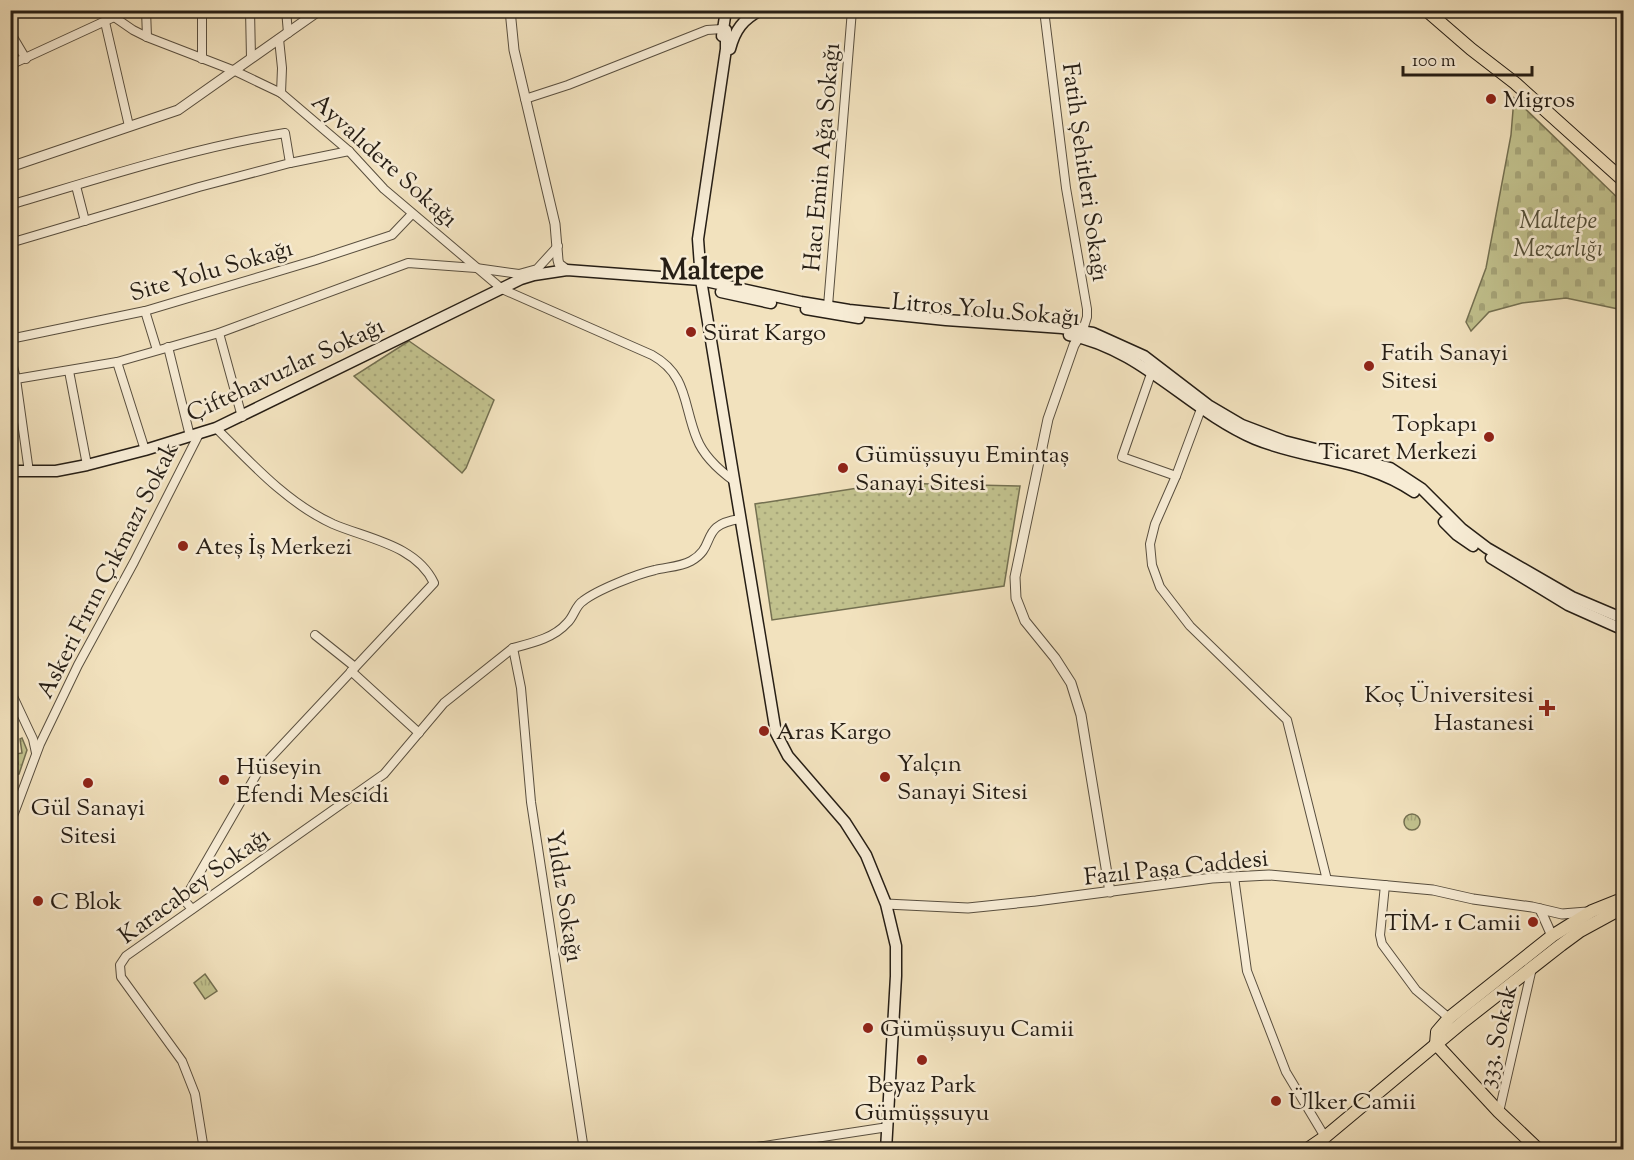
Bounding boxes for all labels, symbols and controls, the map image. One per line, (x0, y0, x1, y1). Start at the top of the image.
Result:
scale bar (1403, 39, 1532, 77)
street label: Hacı Emin Ağa Sokağı (796, 41, 850, 273)
text: 100 m (1412, 49, 1456, 75)
street label: Fatih Şehitleri Sokağı (1052, 61, 1116, 284)
place label: Migros (1503, 84, 1575, 118)
street label: Ayvalıdere Sokağı (303, 86, 465, 237)
marker: Migros (1484, 92, 1498, 106)
park label: Maltepe Mezarlığı (1513, 205, 1603, 267)
street label: Site Yolu Sokağı (126, 232, 297, 311)
district label: Maltepe (660, 250, 764, 293)
street label: Litros Yolu Sokağı (890, 286, 1082, 336)
street label: Çiftehavuzlar Sokağı (181, 310, 391, 432)
place label: Sürat Kargo (703, 317, 826, 351)
marker: Sürat Kargo (684, 325, 698, 339)
place label: Fatih Sanayi Sitesi (1381, 337, 1508, 399)
marker: Fatih Sanayi Sitesi (1362, 359, 1376, 373)
place label: Topkapı Ticaret Merkezi (1318, 408, 1477, 470)
marker: Topkapı Ticaret Merkezi (1482, 430, 1496, 444)
street label: Askeri Fırın Çıkmazı Sokak (29, 437, 188, 705)
place label: Gümüşsuyu Emintaş Sanayi Sitesi (855, 439, 1069, 501)
marker: Gümüşsuyu Emintaş Sanayi Sitesi (836, 461, 850, 475)
place label: Ateş İş Merkezi (195, 531, 352, 565)
marker: Ateş İş Merkezi (176, 539, 190, 553)
place label: Koç Üniversitesi Hastanesi (1364, 679, 1534, 741)
marker: Koç Üniversitesi Hastanesi (1538, 699, 1556, 717)
place label: Aras Kargo (776, 716, 891, 750)
marker: Aras Kargo (757, 724, 771, 738)
place label: Yalçın Sanayi Sitesi (897, 748, 1028, 810)
place label: Hüseyin Efendi Mescidi (236, 751, 389, 813)
marker: Yalçın Sanayi Sitesi (878, 770, 892, 784)
marker: Hüseyin Efendi Mescidi (217, 773, 231, 787)
marker: Gül Sanayi Sitesi (81, 776, 95, 790)
place label: Gül Sanayi Sitesi (31, 792, 145, 854)
street label: Karacabey Sokağı (112, 820, 278, 953)
street label: Yıldız Sokağı (536, 828, 590, 965)
street label: Fazıl Paşa Caddesi (1082, 842, 1270, 896)
place label: C Blok (50, 886, 122, 920)
marker: C Blok (31, 894, 45, 908)
place label: TİM- 1 Camii (1384, 907, 1521, 941)
marker: TİM- 1 Camii (1526, 915, 1540, 929)
street label: 333. Sokak (1471, 982, 1527, 1091)
place label: Gümüşsuyu Camii (880, 1013, 1074, 1047)
marker: Gümüşsuyu Camii (861, 1021, 875, 1035)
marker: Beyaz Park Gümüşşsuyu (915, 1053, 929, 1067)
place label: Beyaz Park Gümüşşsuyu (855, 1069, 990, 1131)
place label: Ülker Camii (1288, 1086, 1416, 1120)
marker: Ülker Camii (1269, 1094, 1283, 1108)

